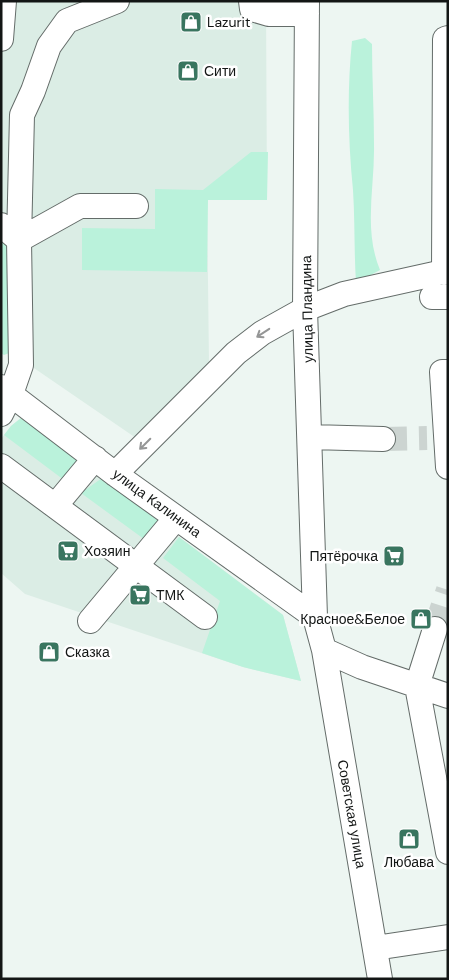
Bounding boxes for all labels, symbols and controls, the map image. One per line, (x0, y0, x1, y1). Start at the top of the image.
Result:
shop icon: Lazurit (179, 10, 203, 34)
place label: Lazurit (207, 13, 250, 31)
shop icon: Сити (176, 59, 200, 83)
place label: Сити (204, 62, 236, 80)
street label: улица Пландина (297, 255, 317, 363)
one-way arrow (256, 329, 270, 339)
one-way arrow (138, 438, 151, 450)
street label: улица Калинина (109, 465, 205, 541)
supermarket icon: Хозяин (56, 539, 80, 563)
place label: Хозяин (84, 542, 130, 560)
supermarket icon: Пятёрочка (382, 544, 406, 568)
place label: Пятёрочка (309, 547, 378, 565)
supermarket icon: ТМК (128, 583, 152, 607)
place label: ТМК (156, 586, 185, 604)
shop icon: Красное&Белое (409, 607, 433, 631)
place label: Красное&Белое (300, 610, 405, 628)
shop icon: Сказка (37, 640, 61, 664)
place label: Сказка (65, 643, 110, 661)
street label: Советская улица (334, 758, 370, 870)
shop icon: Любава (397, 827, 421, 851)
place label: Любава (384, 853, 434, 871)

